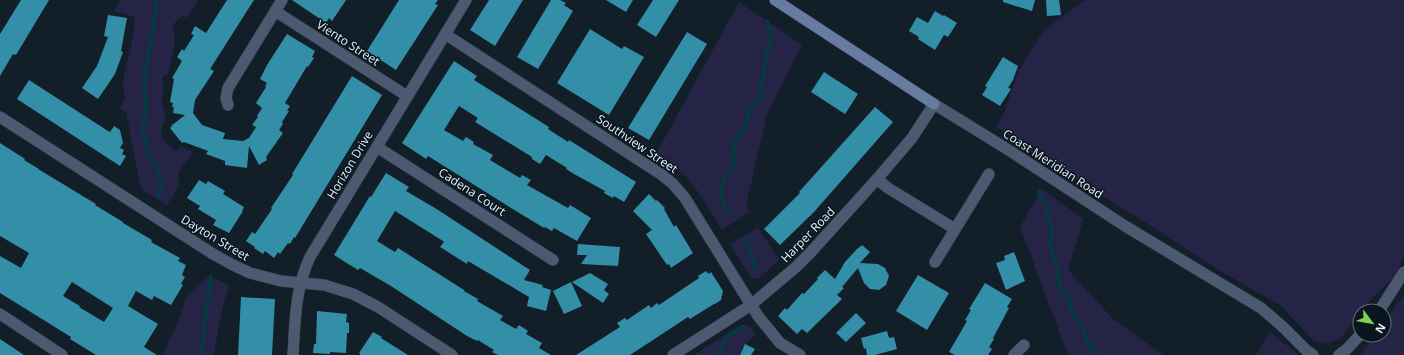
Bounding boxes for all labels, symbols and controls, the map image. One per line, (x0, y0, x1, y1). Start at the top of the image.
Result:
street label: Viento Street (313, 16, 383, 69)
street label: Southview Street (593, 110, 681, 177)
street label: Coast Meridian Road (1000, 125, 1107, 202)
street label: Horizon Drive (323, 127, 377, 202)
street label: Cadena Court (435, 164, 509, 220)
street label: Harper Road (777, 203, 838, 266)
street label: Dayton Street (178, 210, 253, 265)
north arrow (1352, 303, 1392, 343)
text: N (1372, 321, 1390, 336)

